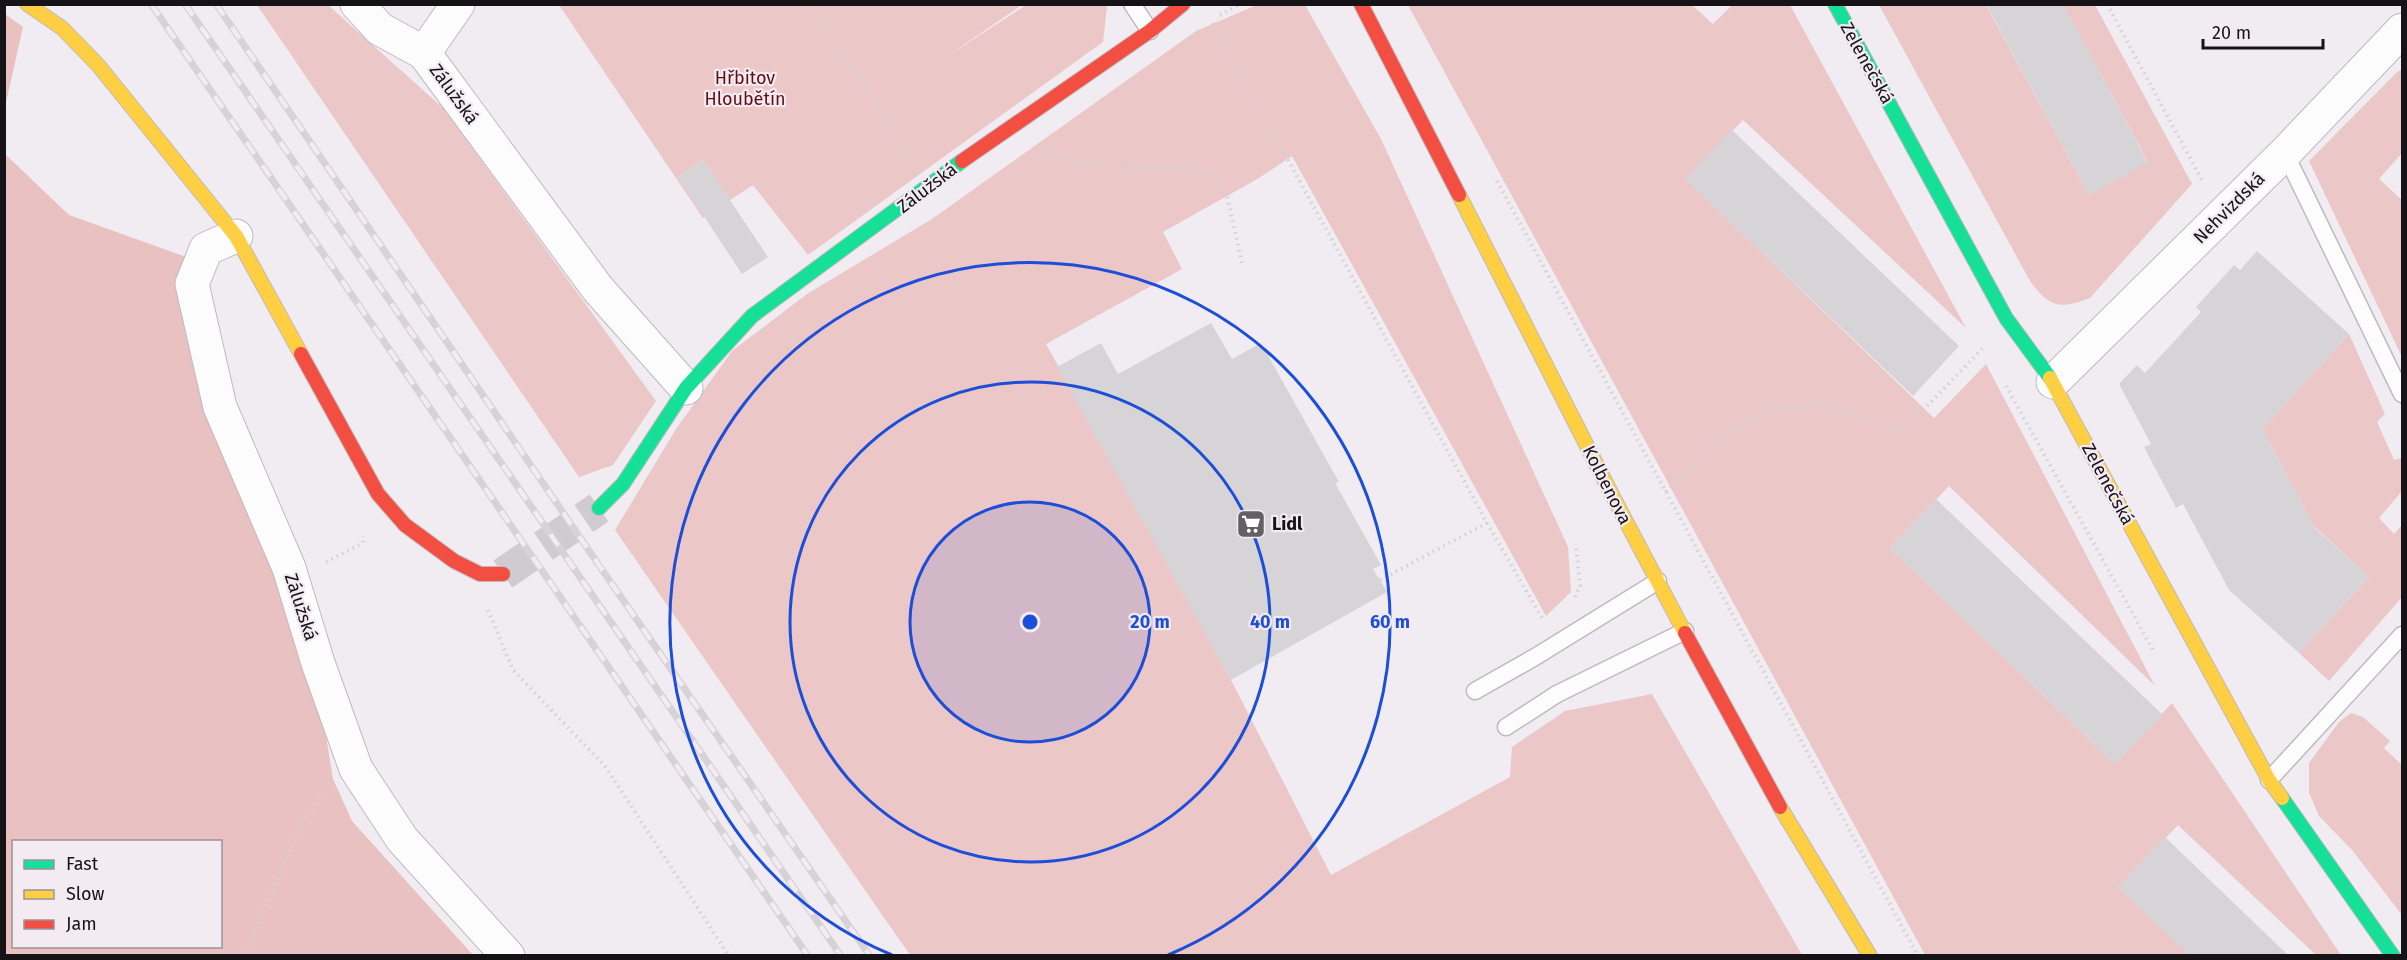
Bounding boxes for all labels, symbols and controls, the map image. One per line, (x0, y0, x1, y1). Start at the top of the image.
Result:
scale bar (2203, 12, 2323, 50)
street label: Zelenečská (1836, 18, 1898, 108)
text: 20 m (2212, 22, 2251, 44)
street label: Zálužská (425, 59, 483, 129)
park label: Hřbitov Hloubětín (704, 67, 786, 110)
street label: Zálužská (893, 158, 961, 218)
street label: Nehvizdská (2189, 168, 2269, 248)
street label: Zelenečská (2077, 439, 2139, 529)
street label: Kolbenova (1578, 442, 1636, 528)
supermarket icon: Lidl (1235, 508, 1267, 540)
place label: Lidl (1272, 513, 1303, 535)
street label: Zálužská (280, 571, 322, 643)
text: 20 m (1130, 611, 1170, 633)
text: 40 m (1250, 611, 1290, 633)
text: 60 m (1370, 611, 1410, 633)
centre of rings (1020, 612, 1040, 632)
legend (12, 840, 222, 948)
text: Fast (66, 853, 99, 875)
text: Slow (66, 883, 105, 905)
text: Jam (66, 913, 97, 935)

